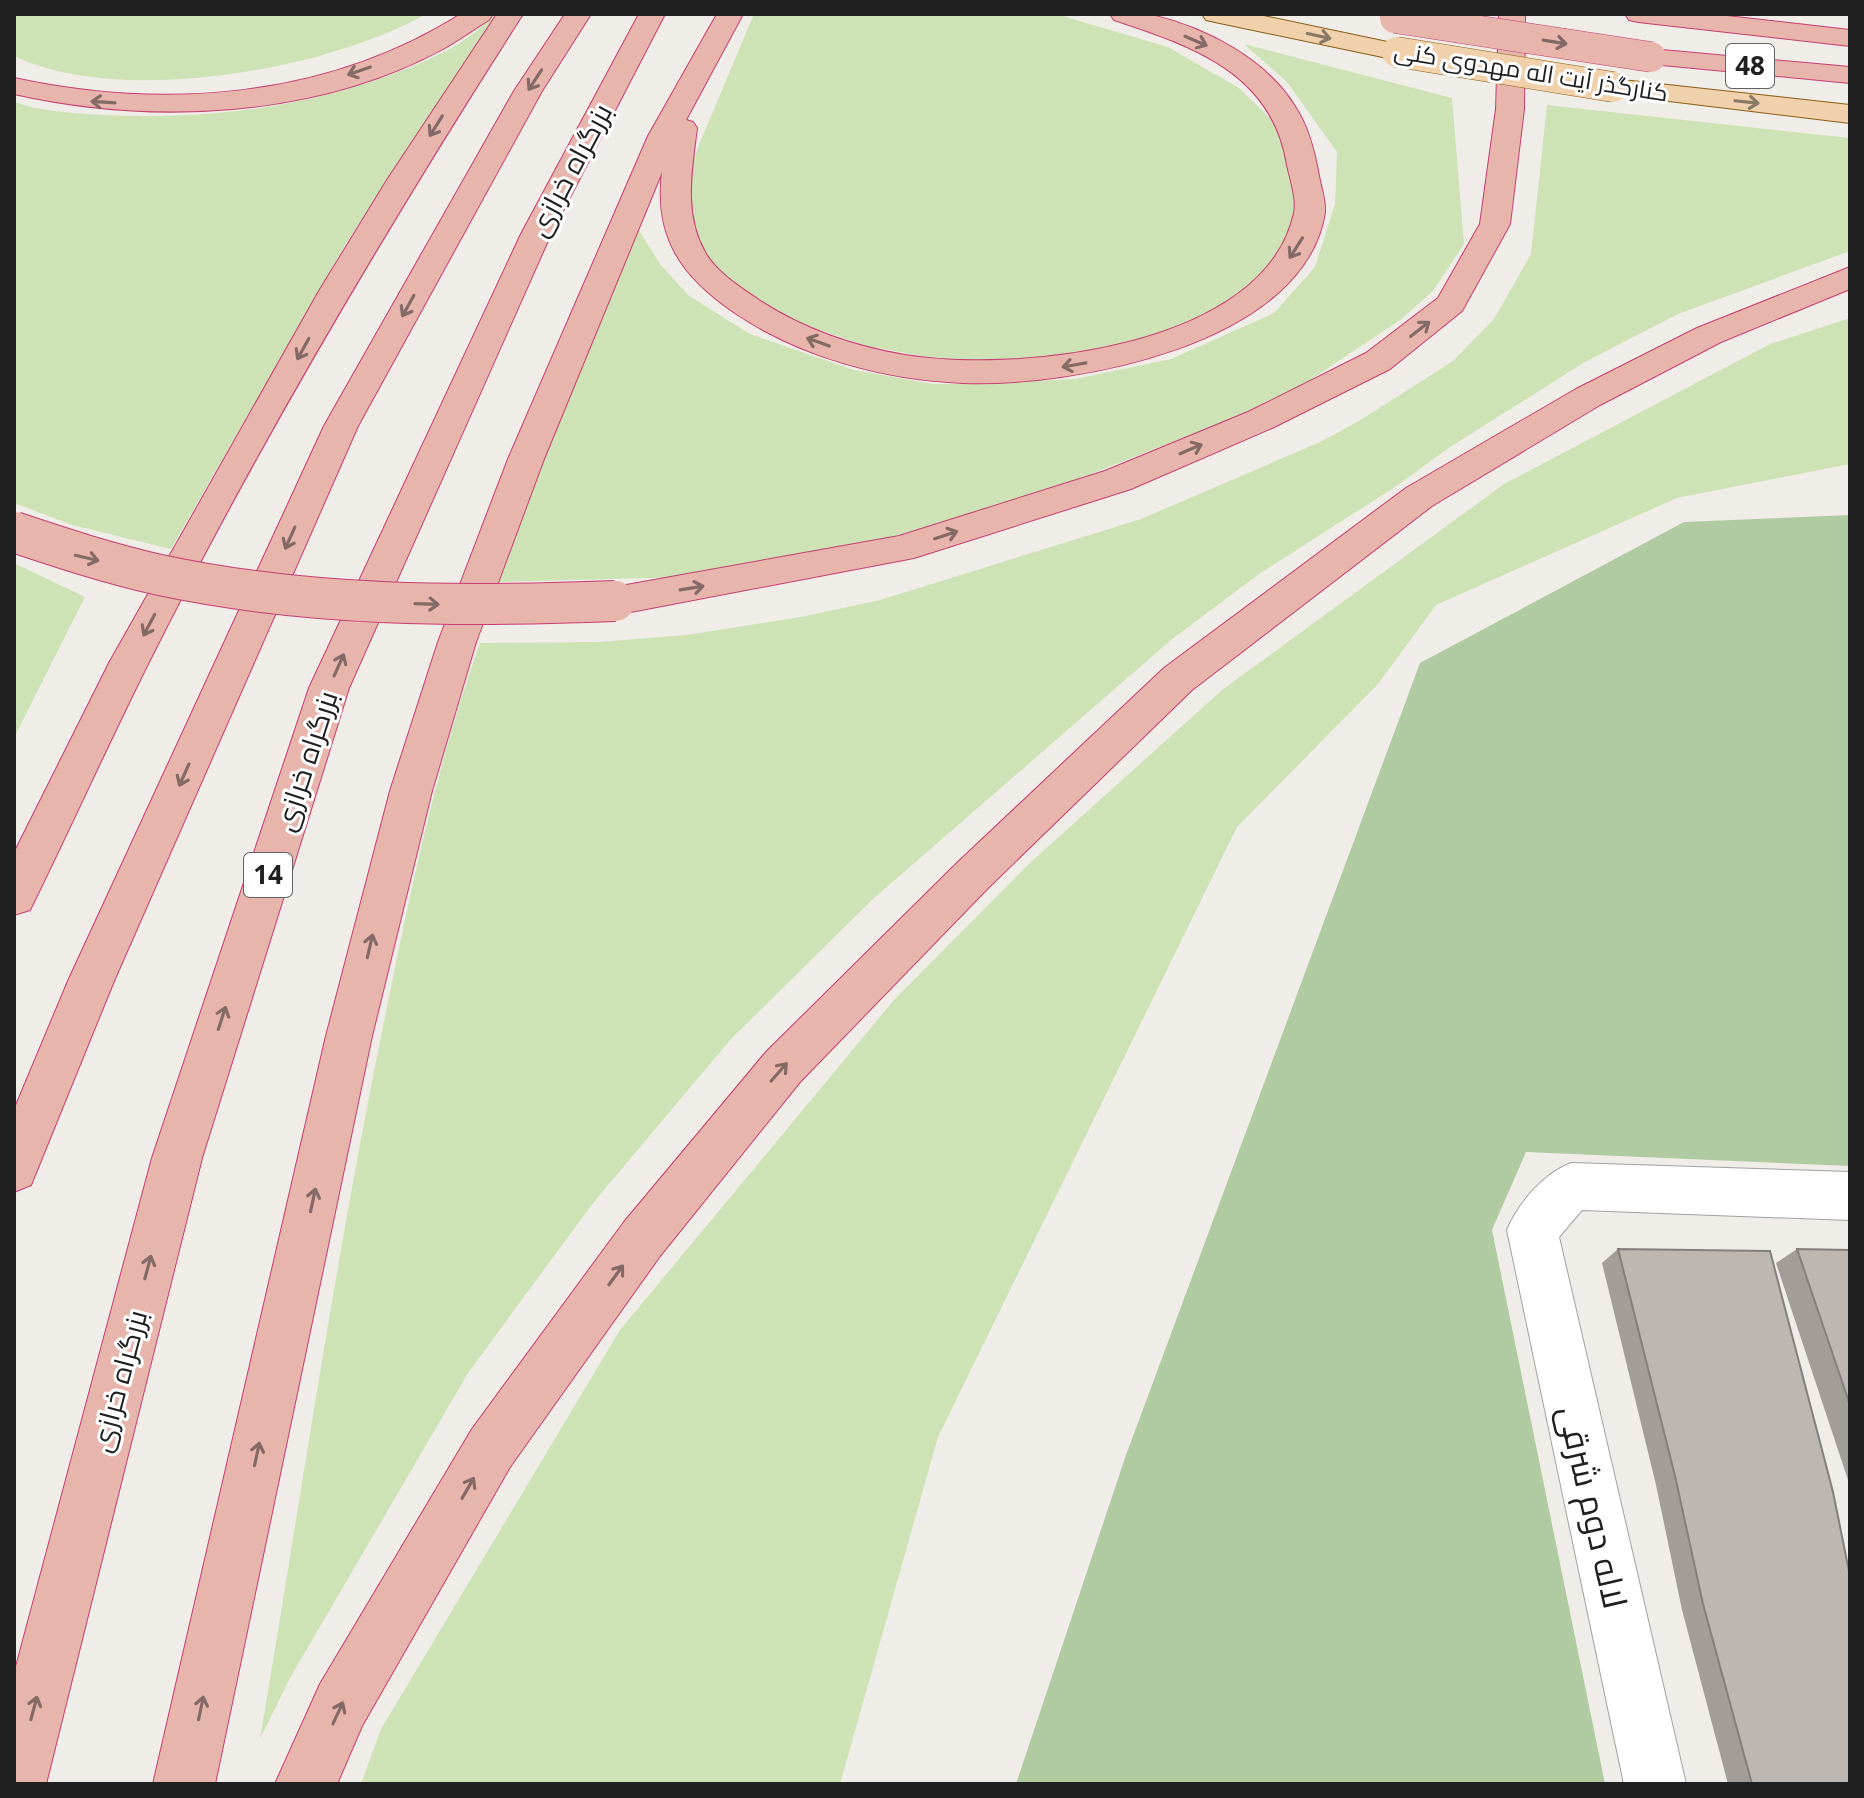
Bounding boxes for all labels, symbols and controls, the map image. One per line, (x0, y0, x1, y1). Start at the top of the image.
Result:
one-way arrow (1305, 29, 1331, 44)
street label: کنارگذر آیت اله مهدوی کنی (1392, 33, 1671, 108)
one-way arrow (1183, 35, 1208, 50)
one-way arrow (1542, 35, 1567, 50)
road number: 48 (1726, 44, 1774, 88)
one-way arrow (347, 65, 372, 80)
one-way arrow (527, 68, 544, 90)
one-way arrow (90, 94, 117, 109)
one-way arrow (1733, 95, 1759, 110)
street label: بزرگراه خرازی (518, 96, 620, 243)
one-way arrow (428, 114, 444, 137)
one-way arrow (1288, 236, 1304, 259)
one-way arrow (400, 294, 416, 317)
one-way arrow (1409, 320, 1430, 337)
one-way arrow (806, 333, 831, 348)
one-way arrow (295, 337, 310, 361)
one-way arrow (1062, 358, 1087, 373)
one-way arrow (1178, 441, 1203, 456)
one-way arrow (282, 525, 297, 550)
one-way arrow (933, 526, 958, 541)
one-way arrow (74, 551, 100, 566)
one-way arrow (678, 580, 704, 595)
one-way arrow (413, 597, 440, 612)
one-way arrow (141, 613, 157, 637)
one-way arrow (333, 653, 348, 678)
street label: بزرگراه خرازی (264, 686, 346, 836)
one-way arrow (176, 763, 191, 787)
road number: 14 (244, 853, 292, 897)
one-way arrow (363, 934, 378, 960)
one-way arrow (215, 1005, 230, 1031)
one-way arrow (770, 1063, 788, 1083)
one-way arrow (306, 1188, 321, 1213)
one-way arrow (142, 1255, 157, 1280)
one-way arrow (608, 1264, 624, 1286)
street label: بزرگراه خرازی (81, 1305, 155, 1456)
street label: لاله دوم شرقی (1546, 1401, 1640, 1613)
one-way arrow (250, 1442, 265, 1467)
one-way arrow (460, 1477, 476, 1500)
one-way arrow (194, 1695, 209, 1721)
one-way arrow (28, 1696, 43, 1722)
one-way arrow (331, 1701, 346, 1725)

